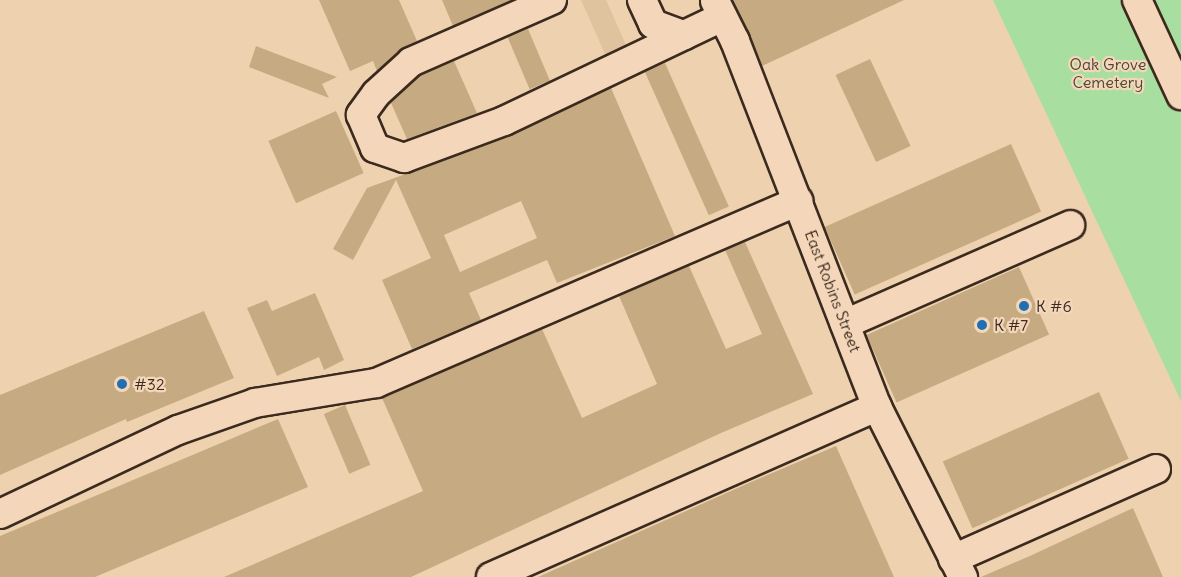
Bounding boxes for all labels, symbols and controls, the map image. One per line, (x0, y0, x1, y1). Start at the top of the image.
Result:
park label: Oak Grove Cemetery (1070, 54, 1146, 92)
street label: East Robins Street (801, 227, 865, 355)
place label: K #6 (1036, 296, 1072, 316)
marker: K #6 (1017, 299, 1031, 313)
place label: K #7 (994, 315, 1028, 335)
marker: K #7 (975, 318, 989, 332)
place label: #32 (134, 374, 165, 394)
marker: #32 (115, 377, 129, 391)

